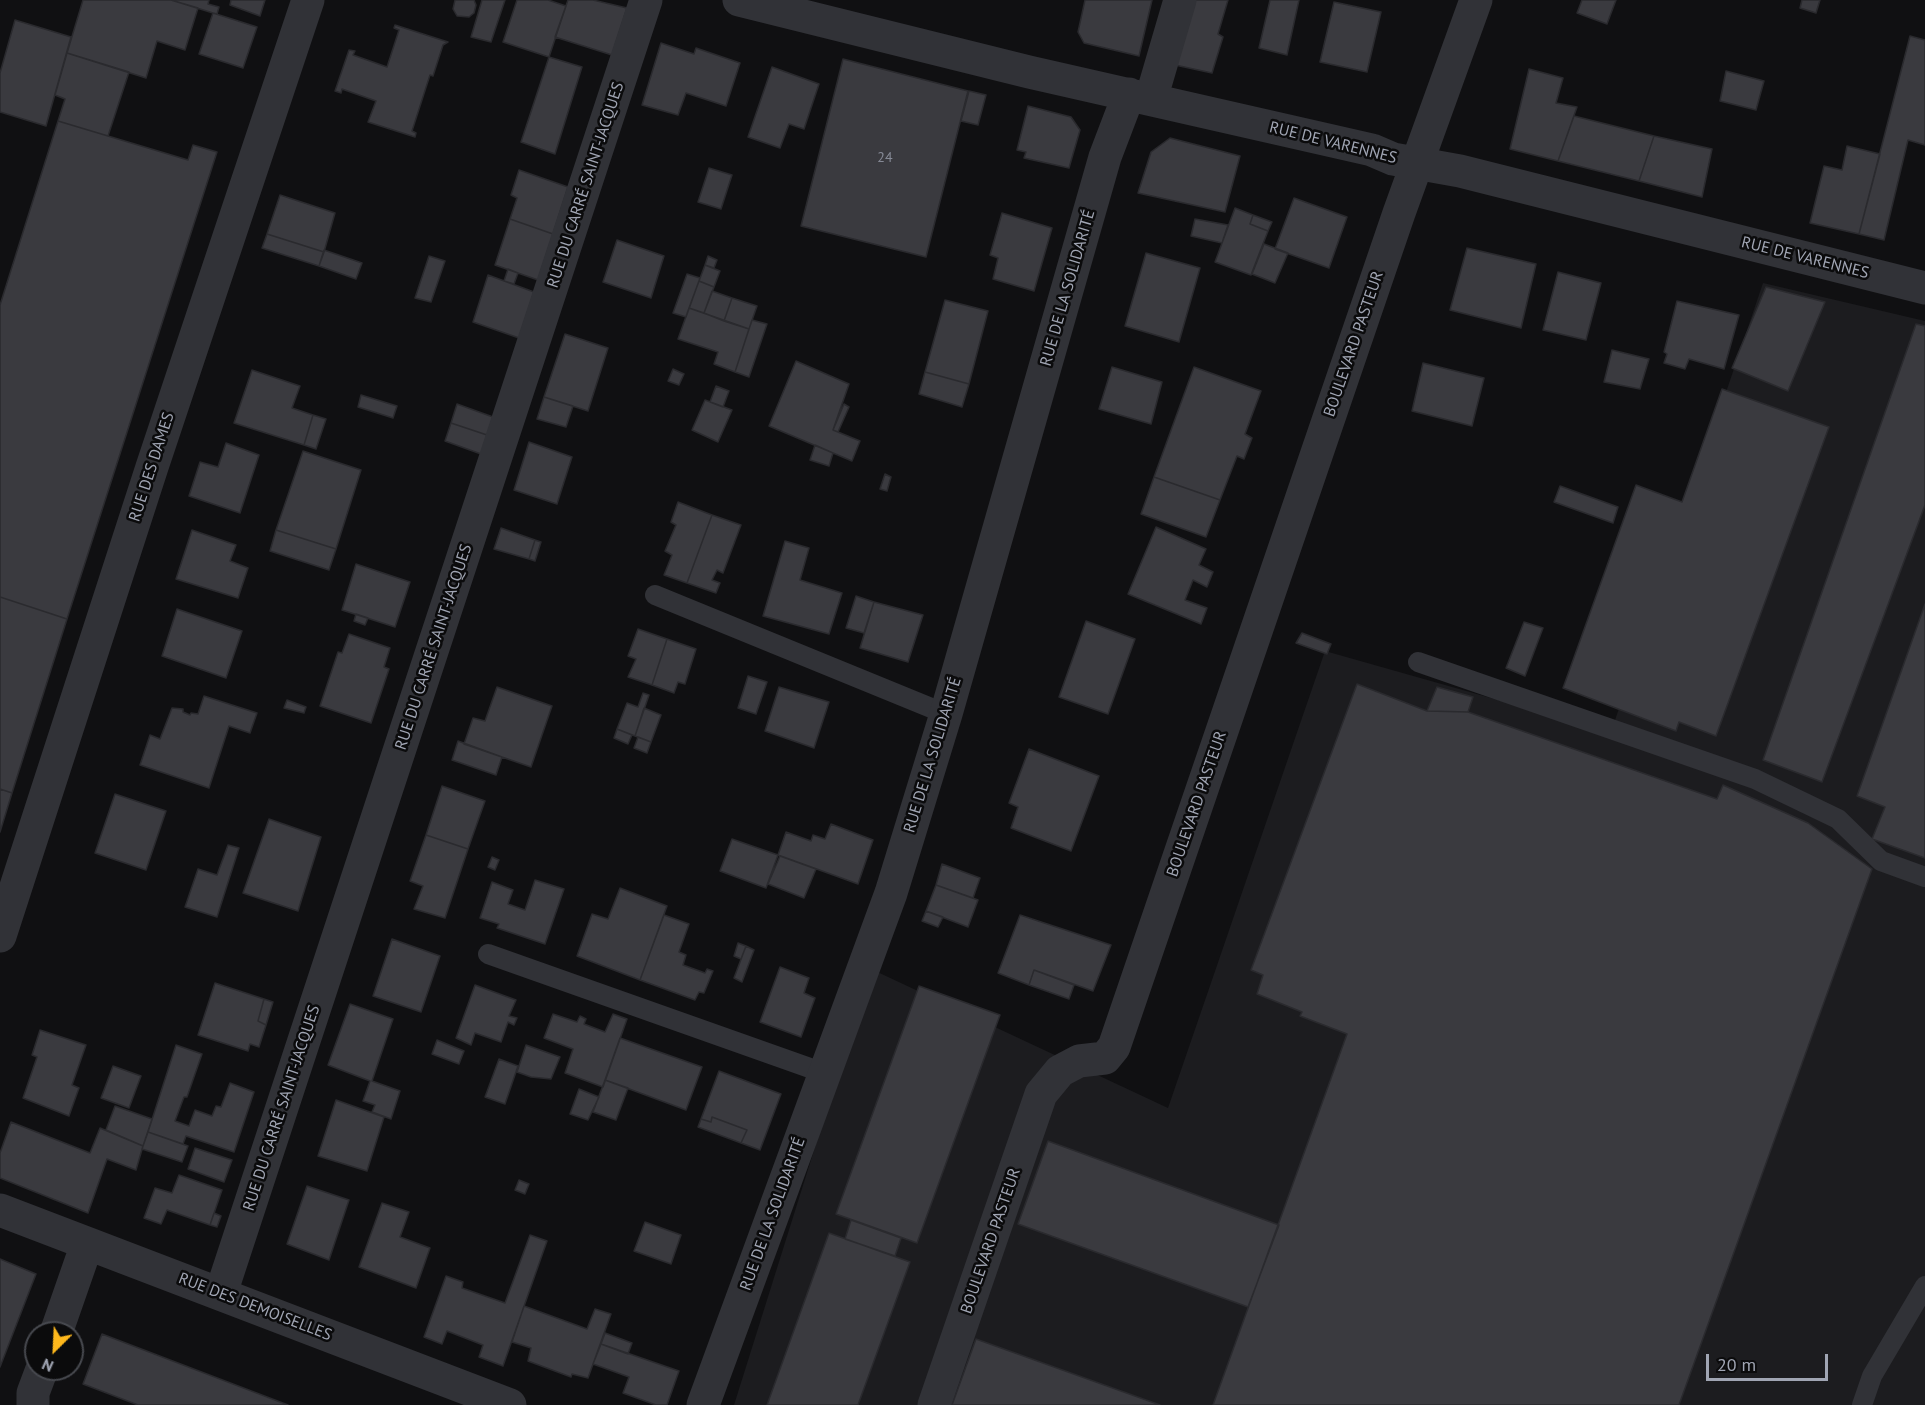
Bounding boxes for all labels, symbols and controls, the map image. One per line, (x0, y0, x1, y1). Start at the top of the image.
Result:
street label: RUE DU CARRÉ SAINT-JACQUES (544, 80, 628, 290)
street label: RUE DE VARENNES (1267, 118, 1399, 168)
house number: 24 (877, 150, 893, 166)
street label: RUE DE LA SOLIDARITÉ (1037, 208, 1099, 368)
street label: RUE DE VARENNES (1739, 233, 1871, 283)
street label: BOULEVARD PASTEUR (1320, 269, 1388, 419)
street label: RUE DES DAMES (125, 410, 179, 524)
street label: RUE DU CARRÉ SAINT-JACQUES (392, 542, 476, 752)
street label: RUE DE LA SOLIDARITÉ (900, 675, 966, 835)
street label: BOULEVARD PASTEUR (1163, 729, 1231, 879)
street label: RUE DU CARRÉ SAINT-JACQUES (240, 1003, 324, 1213)
street label: RUE DE LA SOLIDARITÉ (736, 1135, 810, 1293)
street label: BOULEVARD PASTEUR (957, 1166, 1025, 1316)
street label: RUE DES DEMOISELLES (176, 1269, 334, 1345)
north arrow (24, 1321, 84, 1381)
scale bar (1709, 1342, 1830, 1380)
text: 20 m (1717, 1353, 1756, 1376)
text: N (39, 1354, 56, 1377)

